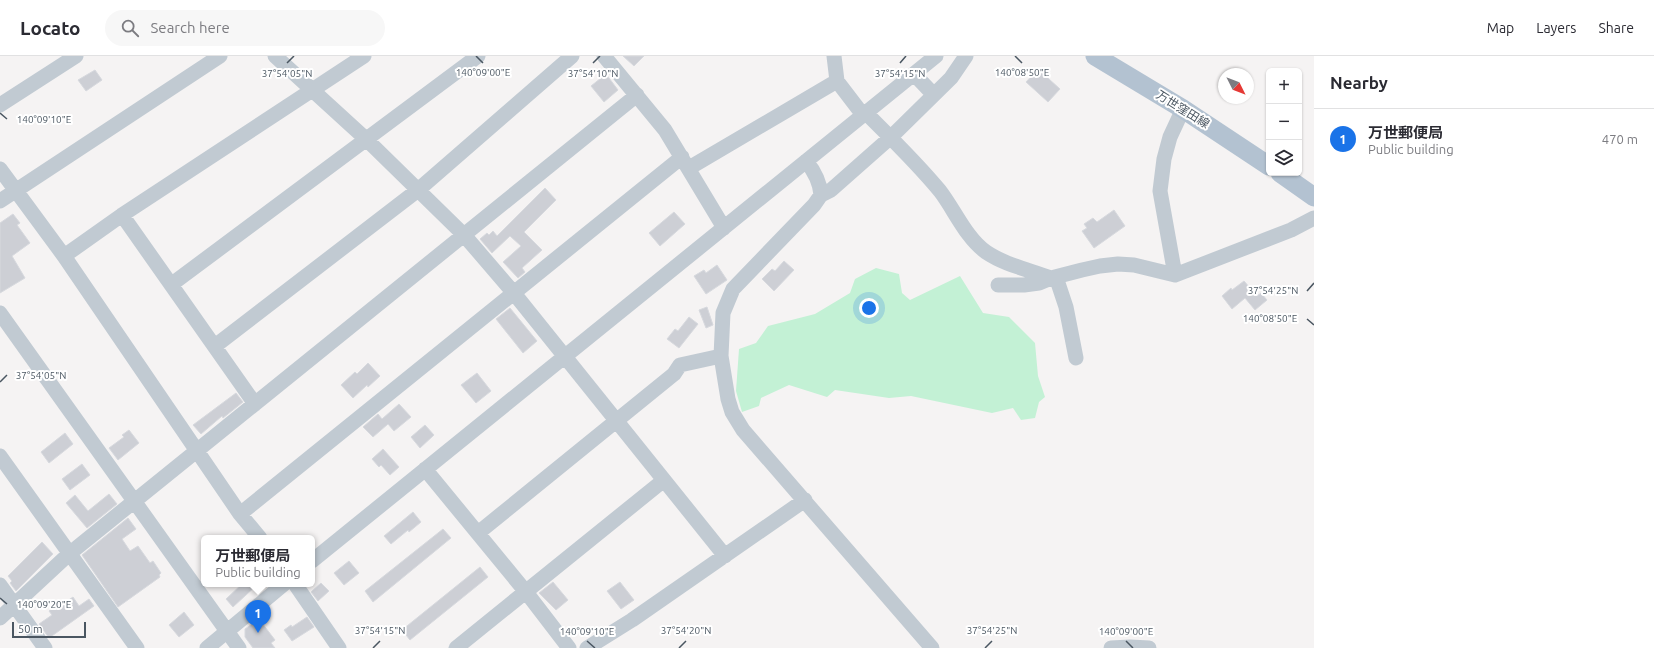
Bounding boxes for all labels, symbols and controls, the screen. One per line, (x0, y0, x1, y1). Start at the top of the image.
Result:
search box (105, 10, 385, 46)
text: Locato (20, 17, 81, 39)
icon: search (119, 17, 141, 39)
text: Search here (151, 19, 230, 36)
text: Map (1487, 20, 1514, 36)
text: Layers (1536, 20, 1576, 36)
text: Share (1598, 20, 1634, 36)
text: 140°09'00"E (456, 67, 511, 78)
text: 140°08'50"E (995, 67, 1050, 78)
text: 37°54'05"N (262, 68, 312, 79)
text: 37°54'10"N (568, 68, 618, 79)
text: 37°54'15"N (875, 68, 925, 79)
north arrow (1218, 68, 1254, 104)
map controls (1266, 68, 1302, 176)
button: + (1266, 68, 1302, 104)
text: Nearby (1330, 73, 1388, 92)
street label: 万世窪田線 (1154, 88, 1212, 130)
button: − (1266, 104, 1302, 140)
text: 140°09'10"E (17, 114, 72, 125)
text: 万世郵便局 (1368, 124, 1443, 141)
text: 1 (1339, 132, 1347, 146)
text: 470 m (1602, 132, 1638, 146)
button: layers (1266, 140, 1302, 176)
text: Public building (1368, 142, 1454, 156)
text: 37°54'25"N (1248, 285, 1298, 296)
your location (859, 298, 879, 318)
text: 140°08'50"E (1243, 313, 1298, 324)
text: 37°54'05"N (16, 370, 66, 381)
popup (201, 535, 315, 587)
text: 万世郵便局 (215, 547, 290, 564)
text: Public building (215, 565, 301, 579)
text: 140°09'20"E (17, 599, 72, 610)
pin: 1 (245, 600, 271, 633)
scale bar (12, 620, 86, 639)
text: 50 m (18, 623, 42, 635)
text: 37°54'15"N (355, 625, 405, 636)
text: 37°54'20"N (661, 625, 711, 636)
text: 37°54'25"N (967, 625, 1017, 636)
text: 140°09'10"E (560, 626, 615, 637)
text: 140°09'00"E (1099, 626, 1154, 637)

